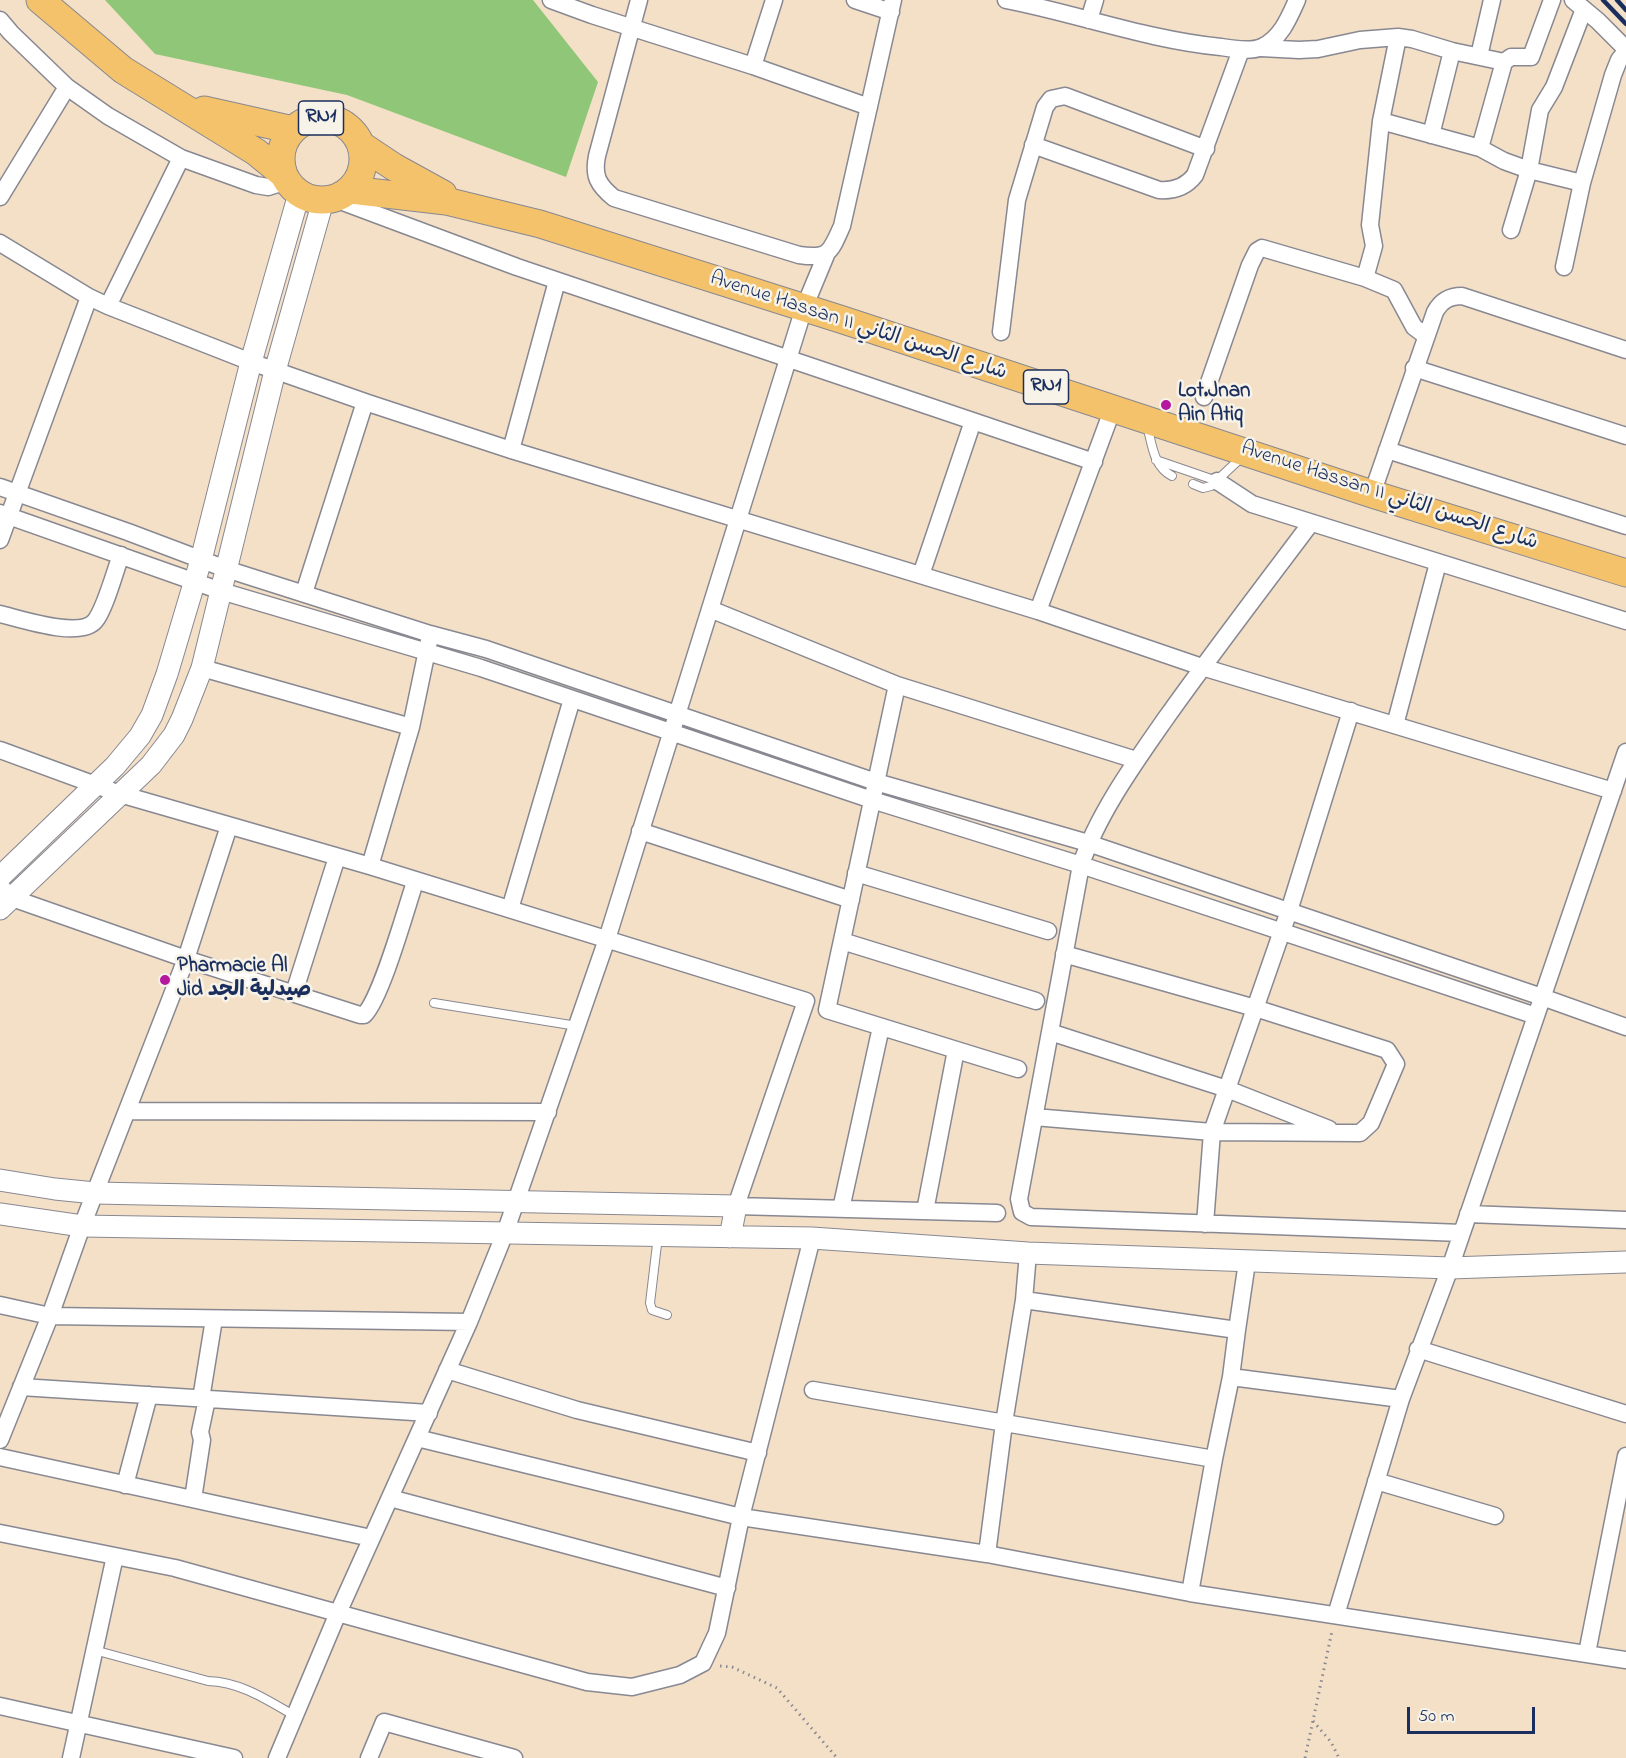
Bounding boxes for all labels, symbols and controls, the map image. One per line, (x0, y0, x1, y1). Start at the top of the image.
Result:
road number: RN1 (298, 101, 344, 135)
street label: Avenue Hassan II شارع الحسن الثاني (706, 267, 1010, 387)
road number: RN1 (1024, 370, 1068, 404)
place label: Lot.Jnan Ain Atiq (1178, 380, 1250, 430)
marker: Lot.Jnan Ain Atiq (1159, 398, 1173, 412)
street label: Avenue Hassan II شارع الحسن الثاني (1237, 437, 1541, 557)
place label: Pharmacie Al Jid صيدلية الجد (177, 955, 311, 1005)
marker: Pharmacie Al Jid صيدلية الجد (158, 973, 172, 987)
scale bar (1410, 1695, 1538, 1733)
text: 50 m (1418, 1704, 1455, 1730)

